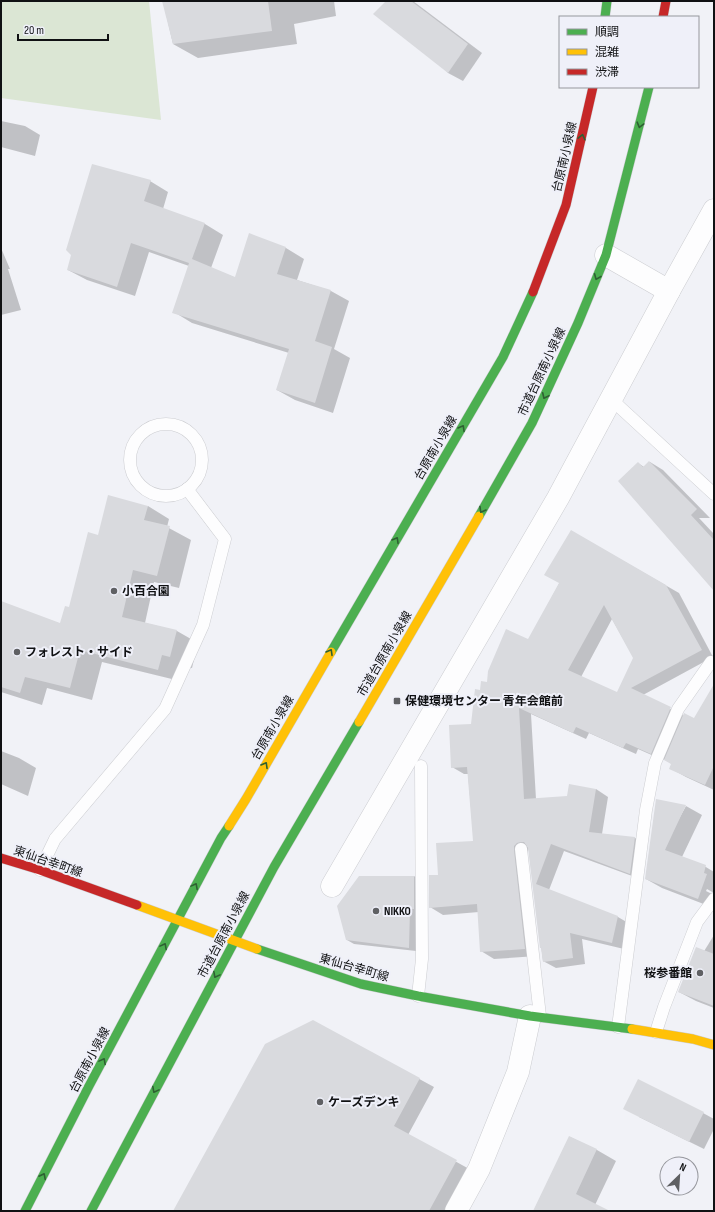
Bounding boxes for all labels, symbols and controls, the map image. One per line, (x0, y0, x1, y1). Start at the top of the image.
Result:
scale bar (18, 16, 108, 42)
legend (559, 16, 699, 88)
text: 20 m (24, 23, 44, 38)
text: 順調 (595, 25, 619, 40)
text: 混雑 (595, 45, 619, 60)
text: 渋滞 (595, 65, 619, 80)
street label: 台原南小泉線 (550, 120, 580, 194)
one-way arrow (636, 122, 644, 128)
one-way arrow (577, 134, 585, 140)
one-way arrow (594, 272, 602, 280)
street label: 市道台原南小泉線 (515, 325, 569, 419)
one-way arrow (542, 391, 550, 399)
street label: 台原南小泉線 (412, 413, 460, 483)
one-way arrow (457, 425, 464, 432)
one-way arrow (480, 506, 487, 513)
one-way arrow (391, 537, 398, 544)
place label: 小百合園 (122, 584, 170, 599)
marker: 小百合園 (109, 586, 119, 596)
street label: 市道台原南小泉線 (355, 609, 415, 699)
place label: フォレスト・サイド (25, 645, 133, 660)
marker: フォレスト・サイド (12, 647, 22, 657)
one-way arrow (326, 649, 333, 656)
street label: 台原南小泉線 (249, 693, 297, 763)
place label: 保健環境センター 青年会館前 (405, 694, 563, 709)
marker: 保健環境センター 青年会館前 (392, 696, 402, 706)
one-way arrow (261, 762, 268, 769)
street label: 東仙台幸町線 (12, 843, 84, 881)
one-way arrow (191, 883, 198, 891)
street label: 市道台原南小泉線 (195, 889, 253, 981)
place label: NIKKO (384, 904, 411, 919)
marker: NIKKO (371, 906, 381, 916)
one-way arrow (159, 943, 166, 950)
street label: 東仙台幸町線 (317, 951, 391, 985)
place label: 桜参番館 (644, 966, 692, 981)
marker: 桜参番館 (695, 968, 705, 978)
one-way arrow (213, 971, 221, 979)
street label: 台原南小泉線 (66, 1025, 114, 1095)
one-way arrow (98, 1058, 105, 1065)
one-way arrow (153, 1086, 160, 1093)
place label: ケーズデンキ (328, 1095, 399, 1110)
marker: ケーズデンキ (315, 1097, 325, 1107)
north arrow (659, 1156, 699, 1196)
text: N (678, 1160, 689, 1175)
one-way arrow (38, 1173, 46, 1181)

